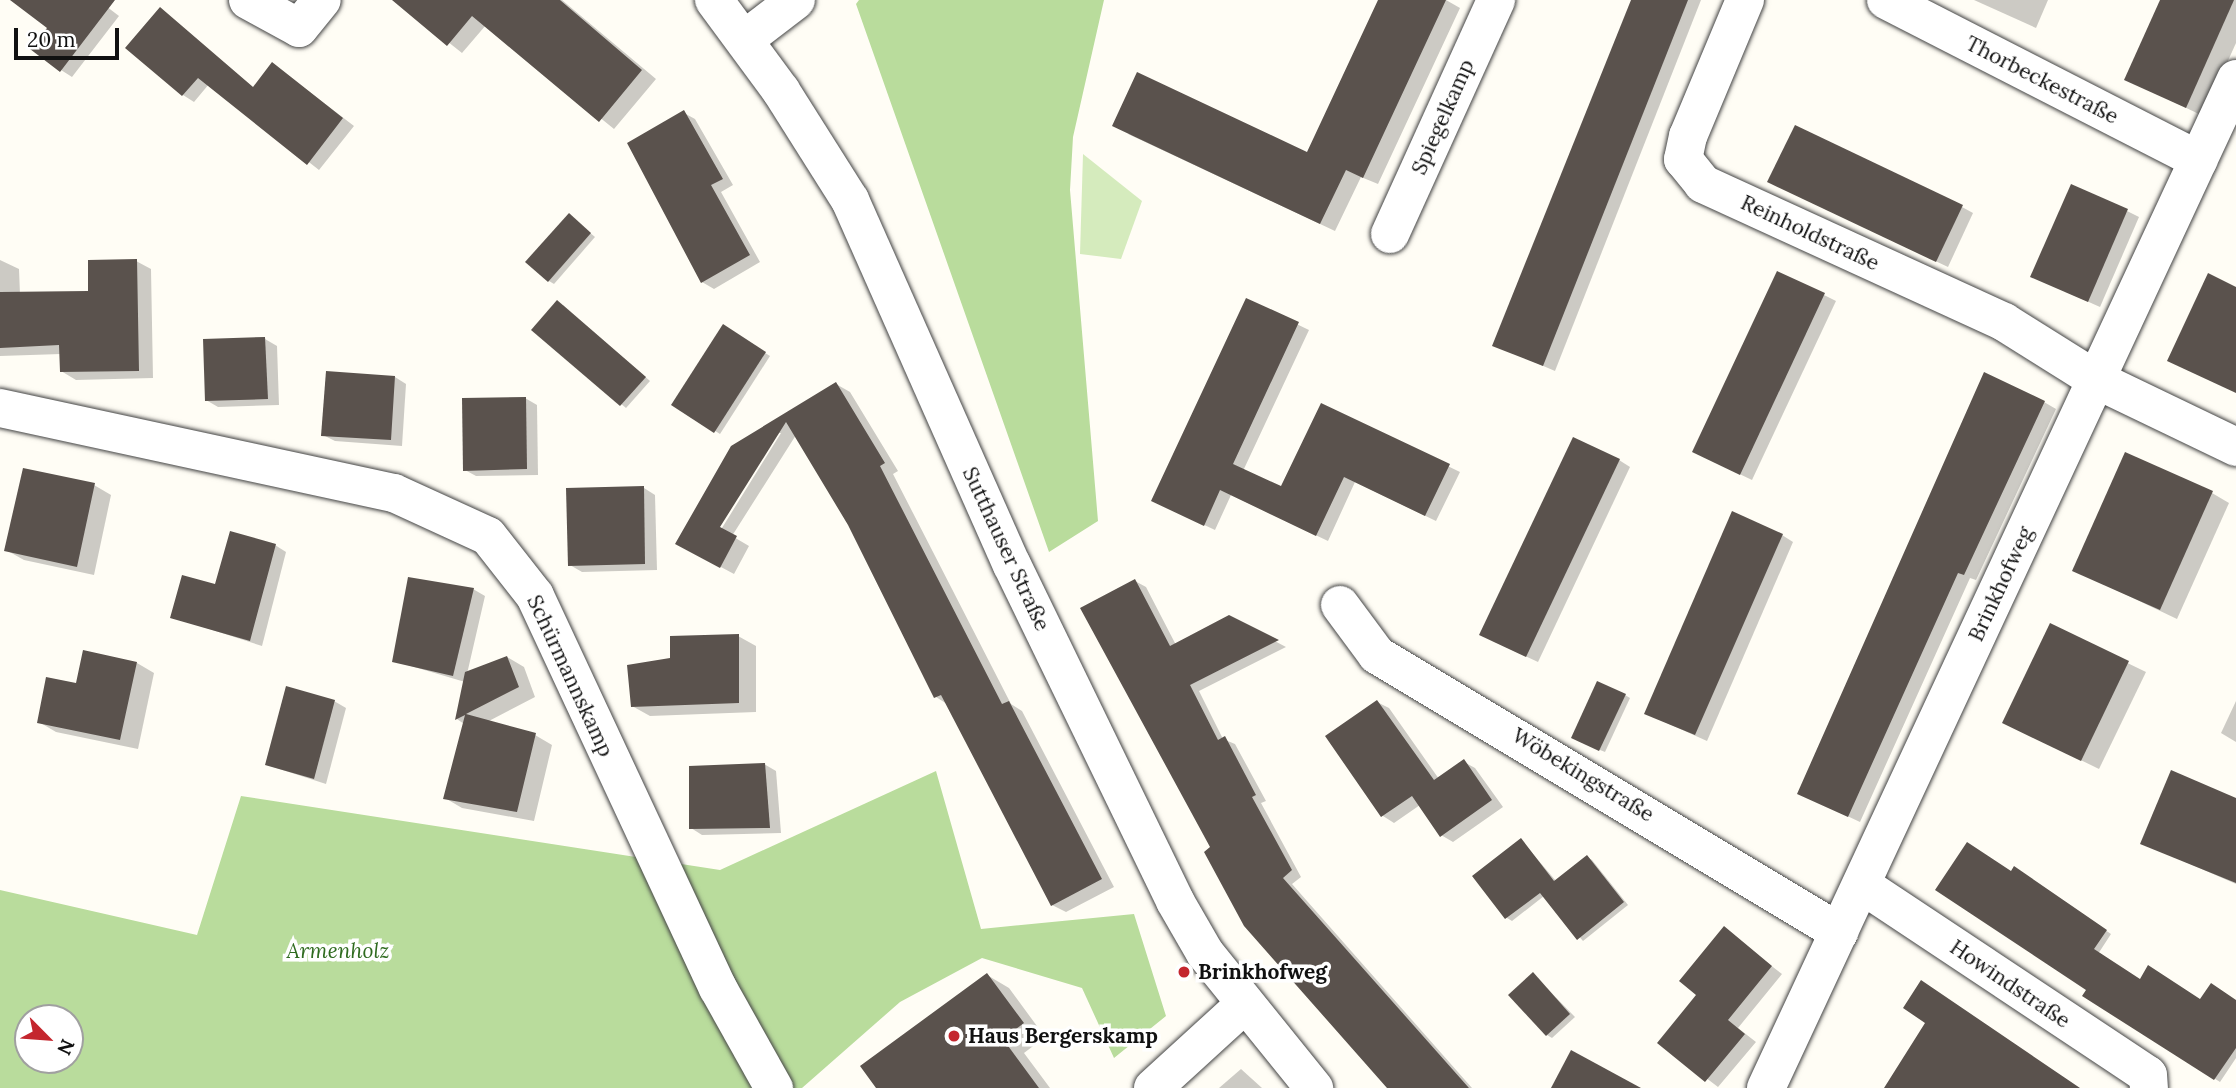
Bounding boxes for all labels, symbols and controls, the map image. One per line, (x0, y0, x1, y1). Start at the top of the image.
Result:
scale bar (18, 14, 122, 58)
text: 20 m (27, 26, 76, 53)
street label: Thorbeckestraße (1962, 31, 2122, 129)
street label: Spiegelkamp (1406, 55, 1480, 179)
street label: Reinholdstraße (1737, 190, 1883, 276)
street label: Sutthauser Straße (957, 463, 1055, 635)
street label: Brinkhofweg (1963, 523, 2039, 645)
street label: Schürmannskamp (521, 591, 619, 761)
street label: Wöbekingstraße (1508, 723, 1658, 827)
street label: Howindstraße (1945, 935, 2075, 1033)
park label: Armenholz (287, 938, 389, 964)
place label: Brinkhofweg (1198, 959, 1327, 985)
marker: Brinkhofweg (1176, 964, 1192, 980)
north arrow (14, 1004, 84, 1074)
place label: Haus Bergerskamp (968, 1023, 1158, 1049)
marker: Haus Bergerskamp (946, 1028, 962, 1044)
text: N (52, 1035, 80, 1059)

